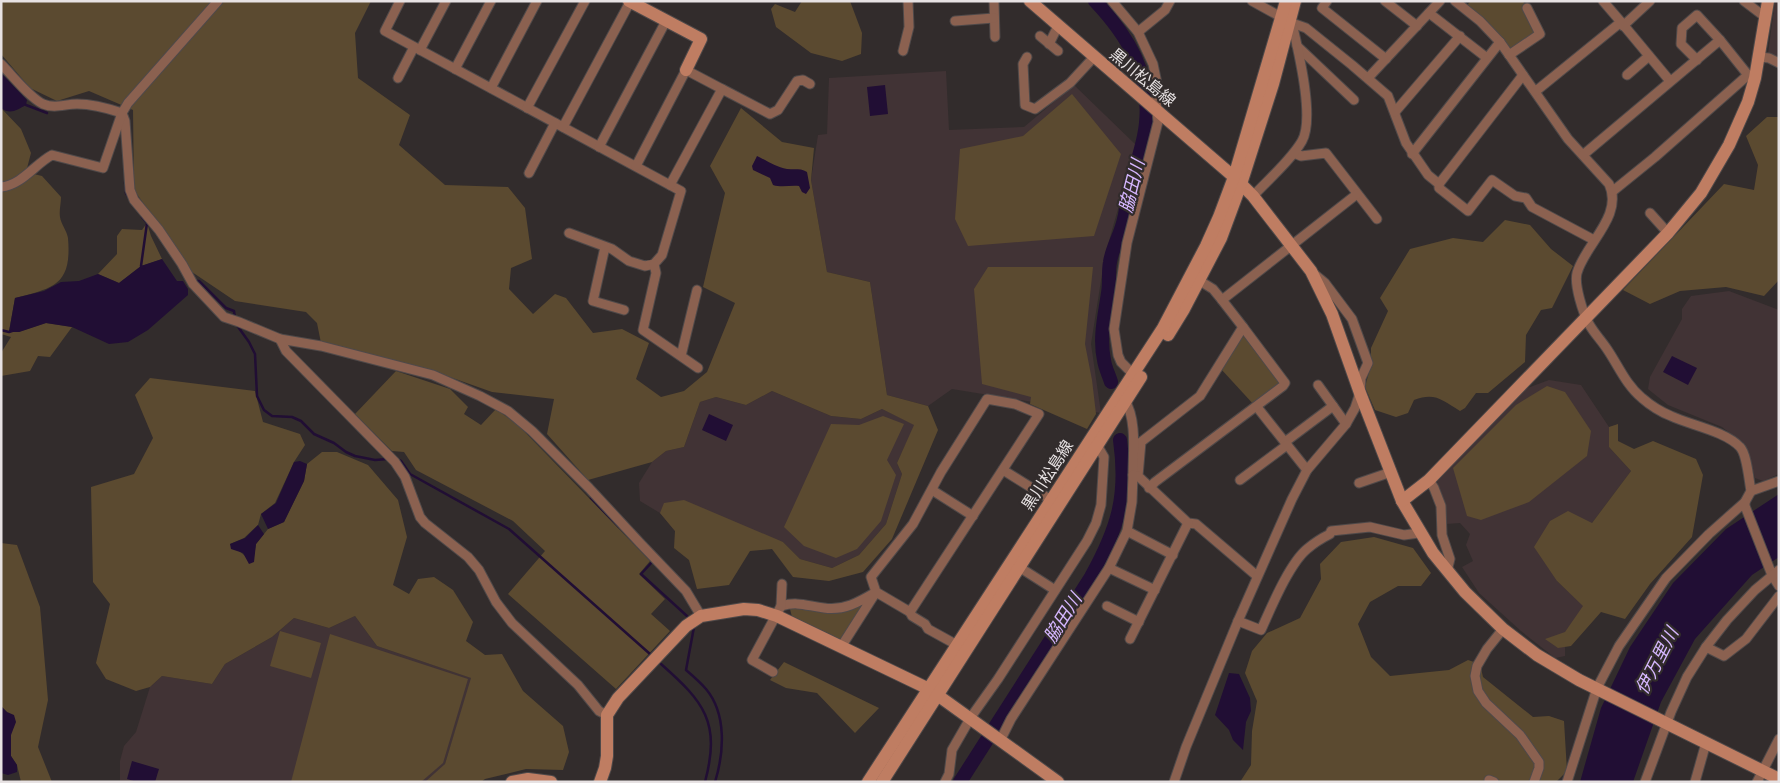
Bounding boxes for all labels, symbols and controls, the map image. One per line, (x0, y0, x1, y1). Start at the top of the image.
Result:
street label: 黒川松島線 (1104, 43, 1181, 113)
water label: 脇田川 (1113, 155, 1153, 216)
street label: 黒川松島線 (1016, 435, 1080, 516)
water label: 脇田川 (1038, 587, 1090, 648)
water label: 伊万里川 (1629, 621, 1687, 699)

